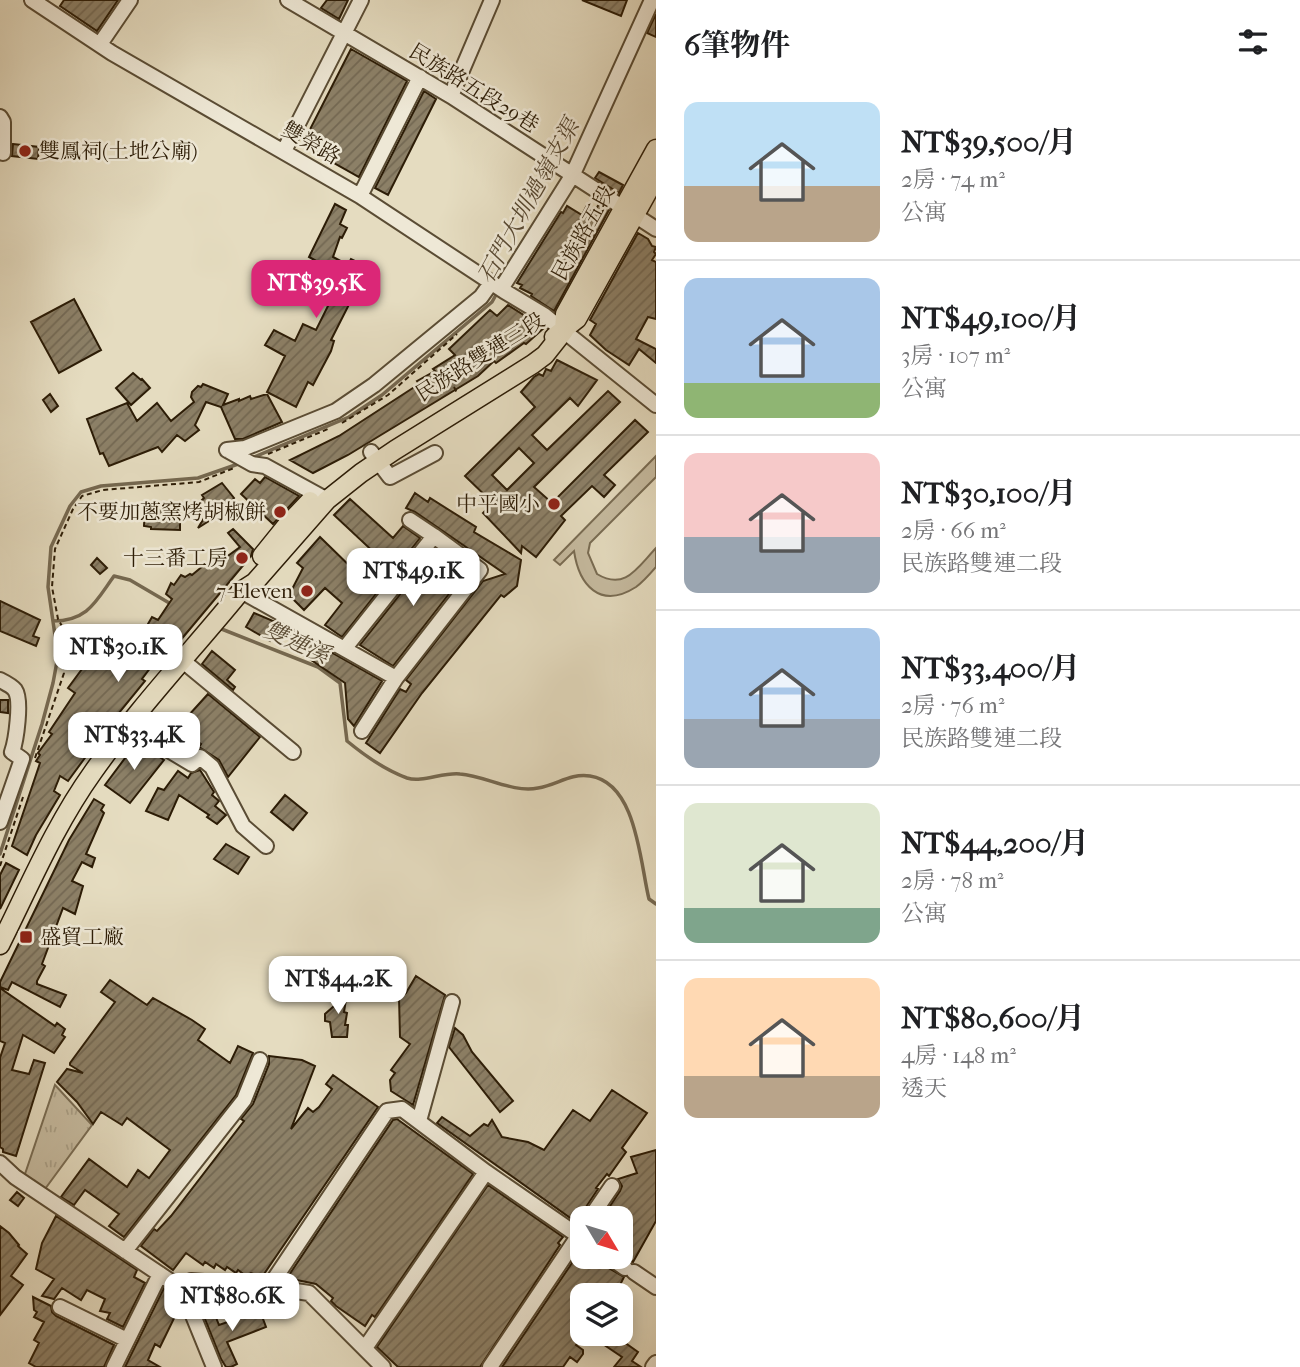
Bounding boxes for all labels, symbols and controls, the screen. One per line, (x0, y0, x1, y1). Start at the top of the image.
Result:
icon: filters (1234, 23, 1272, 61)
text: 6筆物件 (684, 28, 790, 63)
street label: 民族路五段29巷 (405, 39, 543, 137)
water label: 石門大圳過嶺支渠 (472, 112, 586, 288)
street label: 雙榮路 (278, 117, 344, 169)
text: NT$39,500/月 (901, 125, 1077, 160)
icon: home (740, 130, 824, 214)
place label: 雙鳳祠(土地公廟) (39, 139, 198, 163)
marker: 雙鳳祠(土地公廟) (17, 143, 33, 159)
text: 2房 · 74 m² (901, 166, 1005, 193)
street label: 民族路五段 (547, 181, 619, 285)
text: 公寓 (901, 199, 947, 226)
pin: NT$39.5K (244, 260, 388, 320)
text: NT$39.5K (267, 269, 365, 296)
text: NT$49,100/月 (901, 301, 1081, 336)
icon: home (740, 306, 824, 390)
street label: 民族路雙連三段 (411, 308, 549, 406)
text: 3房 · 107 m² (901, 342, 1010, 369)
text: 公寓 (901, 375, 947, 402)
text: NT$30,100/月 (901, 476, 1077, 511)
icon: home (740, 481, 824, 565)
place label: 中平國小 (456, 492, 540, 516)
marker: 中平國小 (546, 496, 562, 512)
place label: 不要加蔥窯烤胡椒餅 (77, 500, 266, 524)
marker: 不要加蔥窯烤胡椒餅 (272, 504, 288, 520)
text: 2房 · 66 m² (901, 517, 1006, 544)
place label: 十三番工房 (123, 546, 228, 570)
pin: NT$49.1K (341, 548, 485, 608)
marker: 十三番工房 (234, 550, 250, 566)
text: 民族路雙連二段 (901, 550, 1062, 577)
text: NT$49.1K (363, 557, 463, 584)
place label: 7-Eleven (216, 579, 293, 603)
marker: 7-Eleven (299, 583, 315, 599)
water label: 雙連溪 (260, 616, 337, 670)
pin: NT$30.1K (46, 624, 190, 684)
text: NT$30.1K (69, 633, 167, 660)
text: NT$33,400/月 (901, 651, 1080, 686)
icon: home (740, 656, 824, 740)
text: 2房 · 76 m² (901, 692, 1004, 719)
pin: NT$33.4K (62, 712, 206, 772)
text: NT$33.4K (84, 721, 184, 748)
text: 民族路雙連二段 (901, 725, 1062, 752)
text: NT$44,200/月 (901, 826, 1089, 861)
icon: home (740, 831, 824, 915)
text: 2房 · 78 m² (901, 867, 1004, 894)
text: 公寓 (901, 900, 947, 927)
place label: 盛貿工廠 (40, 925, 124, 949)
marker: 盛貿工廠 (18, 929, 34, 945)
pin: NT$44.2K (266, 956, 410, 1016)
text: NT$44.2K (285, 965, 391, 992)
text: NT$80,600/月 (901, 1001, 1085, 1036)
icon: home (740, 1006, 824, 1090)
text: 4房 · 148 m² (901, 1042, 1016, 1069)
text: 透天 (901, 1075, 947, 1102)
north arrow (570, 1206, 634, 1269)
map controls (570, 1206, 633, 1346)
pin: NT$80.6K (160, 1274, 304, 1333)
text: NT$80.6K (180, 1282, 284, 1309)
button: layers (570, 1283, 633, 1346)

